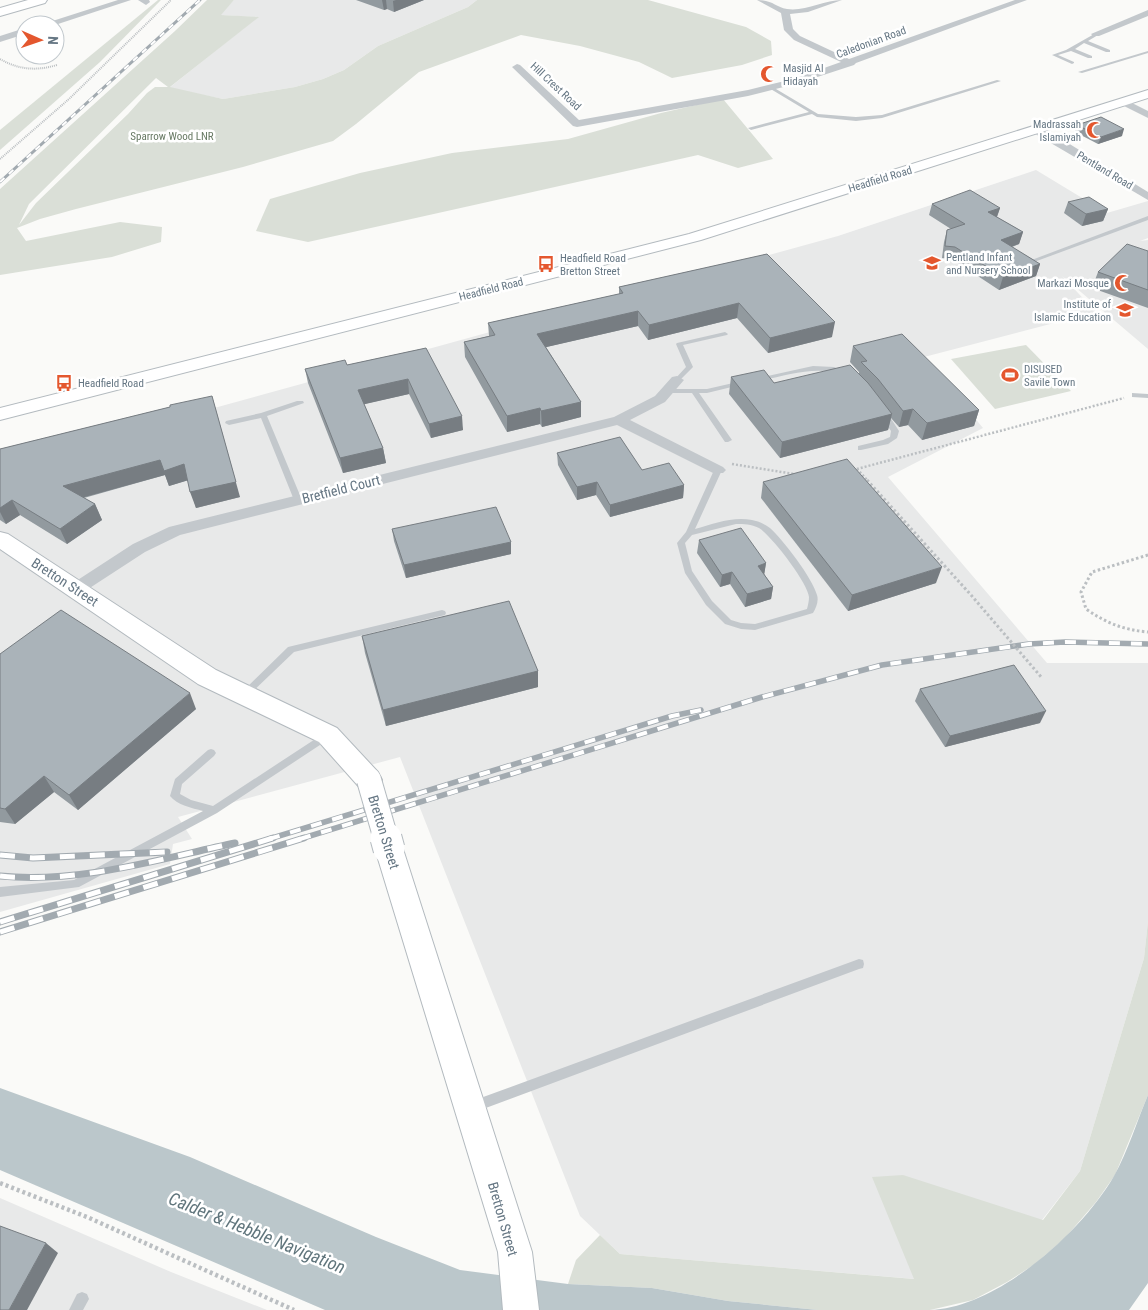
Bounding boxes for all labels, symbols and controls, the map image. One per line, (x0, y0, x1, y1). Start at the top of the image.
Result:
north arrow (15, 15, 65, 65)
street label: Caledonian Road (835, 24, 908, 61)
text: N (45, 36, 61, 45)
street label: Hill Crest Road (528, 60, 584, 113)
place label: Masjid Al Hidayah (783, 62, 823, 88)
mosque icon: Masjid Al Hidayah (759, 64, 779, 84)
place label: Madrassah Islamiyah (1033, 118, 1081, 144)
mosque icon: Madrassah Islamiyah (1085, 120, 1105, 140)
park label: Sparrow Wood LNR (130, 130, 214, 143)
street label: Pentland Road (1074, 149, 1135, 192)
street label: Headfield Road (847, 164, 914, 195)
place label: Pentland Infant and Nursery School (946, 251, 1030, 277)
place label: Headfield Road Bretton Street (560, 252, 626, 278)
school or university icon: Pentland Infant and Nursery School (922, 253, 942, 273)
bus stop icon: Headfield Road Bretton Street (536, 254, 556, 274)
mosque icon: Markazi Mosque (1113, 273, 1133, 293)
street label: Headfield Road (458, 275, 525, 304)
place label: Markazi Mosque (1037, 277, 1109, 290)
place label: Institute of Islamic Education (1034, 298, 1112, 324)
school or university icon: Institute of Islamic Education (1115, 300, 1135, 320)
place label: DISUSED Savile Town (1024, 363, 1075, 389)
sports icon: DISUSED Savile Town (1000, 365, 1020, 385)
bus stop icon: Headfield Road (54, 373, 74, 393)
place label: Headfield Road (78, 377, 144, 390)
street label: Bretfield Court (300, 472, 382, 506)
street label: Bretton Street (29, 555, 101, 609)
street label: Bretton Street (365, 793, 403, 871)
street label: Bretton Street (485, 1180, 521, 1258)
water label: Calder & Hebble Navigation (166, 1187, 349, 1278)

